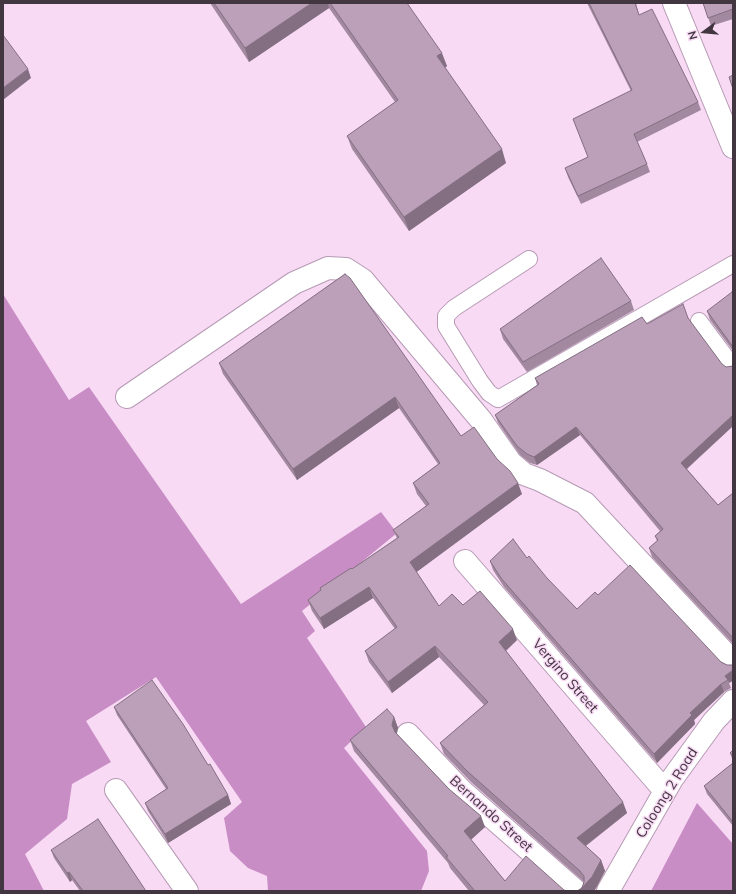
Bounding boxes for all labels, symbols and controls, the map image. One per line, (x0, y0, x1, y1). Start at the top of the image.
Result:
north arrow (684, 12, 724, 52)
text: N (685, 29, 700, 41)
street label: Vergino Street (529, 636, 601, 716)
street label: Coloong 2 Road (633, 745, 701, 841)
street label: Bernando Street (446, 772, 536, 856)

